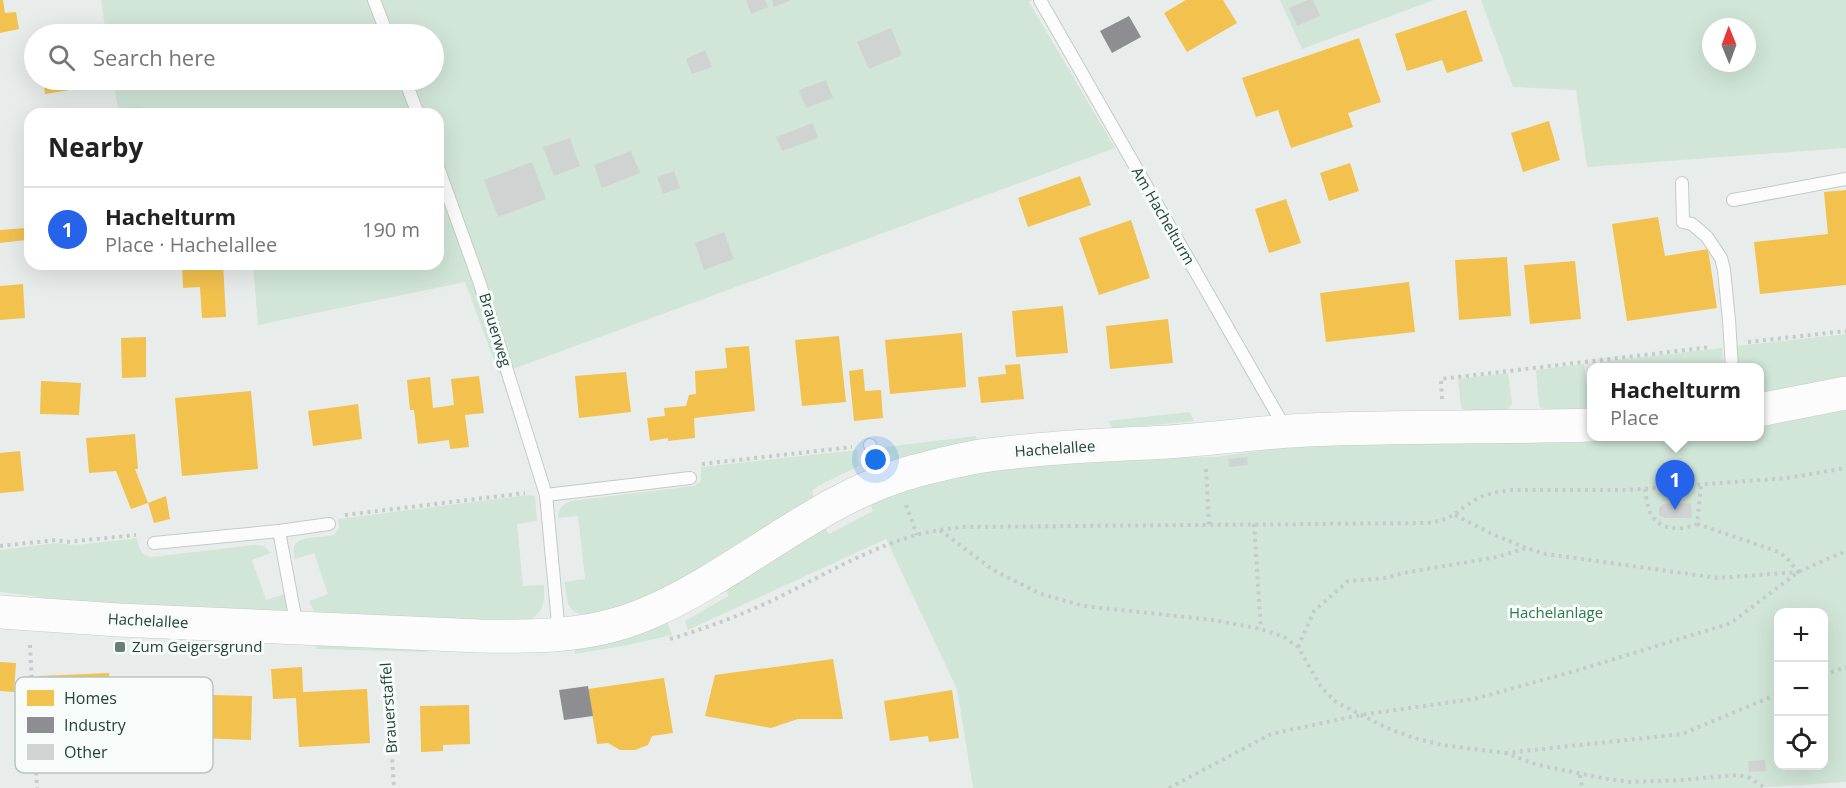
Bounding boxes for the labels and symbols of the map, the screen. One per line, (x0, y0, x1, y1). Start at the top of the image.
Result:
north arrow (1702, 18, 1756, 72)
street label: Am Hachelturm (1128, 163, 1200, 268)
street label: Brauerweg (475, 290, 517, 369)
street label: Hachelallee (1014, 435, 1096, 461)
your location (861, 445, 890, 474)
pin: 1 (1656, 460, 1694, 510)
park label: Hachelanlage (1509, 602, 1603, 622)
street label: Hachelallee (107, 608, 189, 632)
place label: Zum Geigersgrund (132, 636, 262, 656)
marker: Zum Geigersgrund (113, 640, 127, 654)
street label: Brauerstaffel (375, 662, 401, 754)
legend (15, 677, 213, 773)
text: Homes (64, 687, 117, 709)
text: Industry (64, 714, 127, 736)
text: Other (64, 741, 108, 763)

